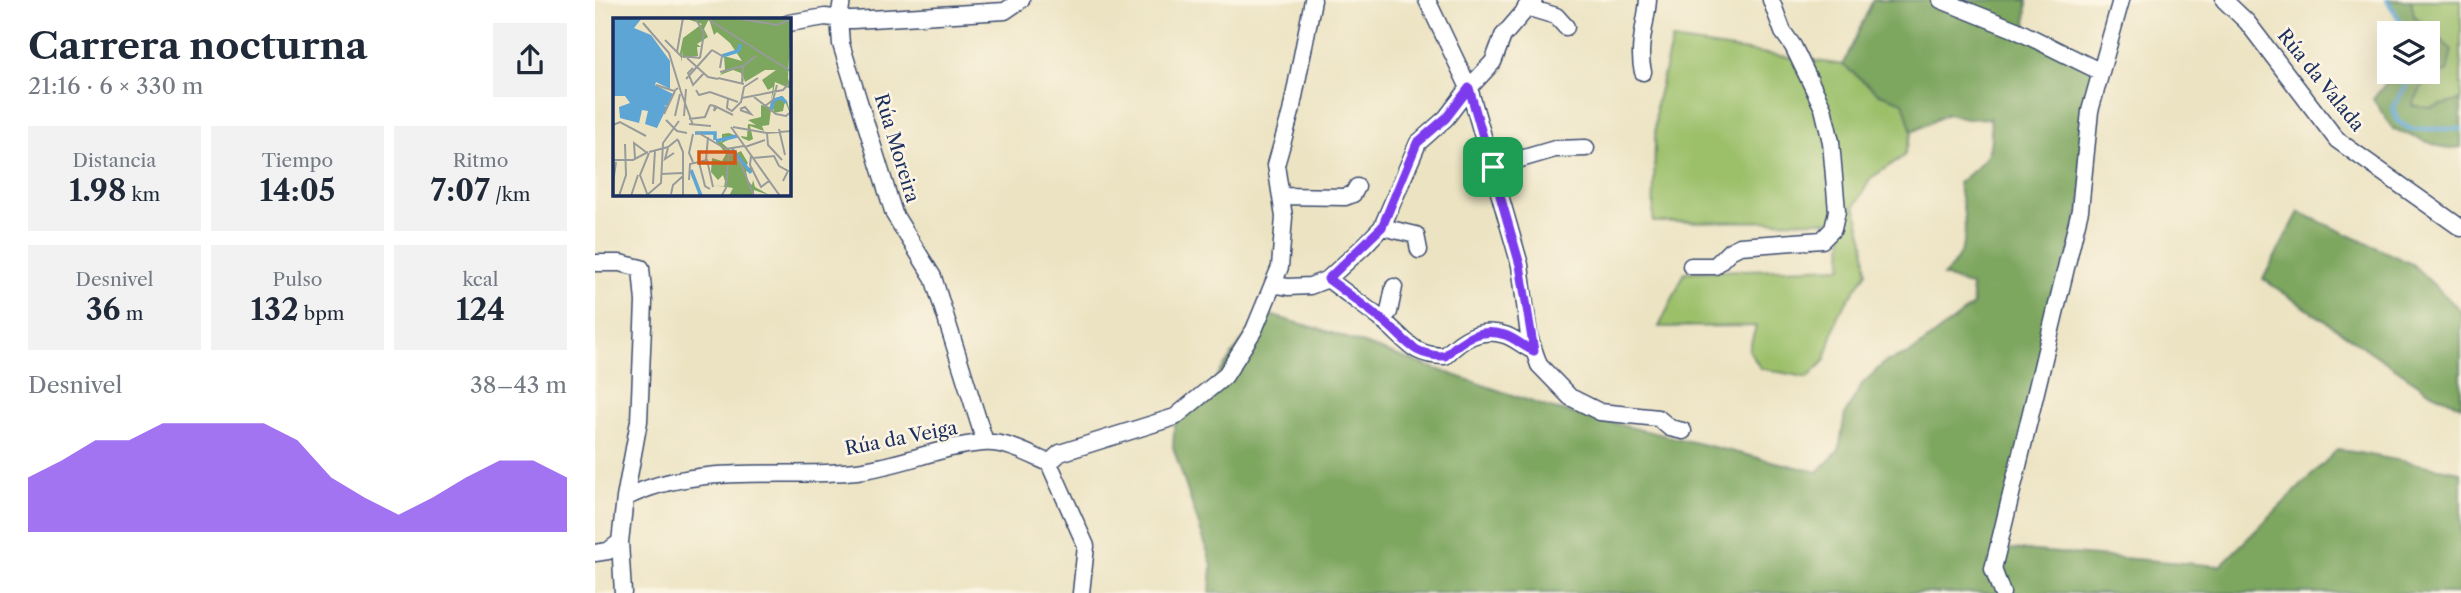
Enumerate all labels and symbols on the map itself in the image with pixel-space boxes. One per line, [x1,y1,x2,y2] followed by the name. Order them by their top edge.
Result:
[613,18,791,196] inset map
[2273,24,2369,136] street label: Rúa da Valada
[870,91,924,205] street label: Rúa Moreira
[1463,137,1523,197] pin
[843,416,959,460] street label: Rúa da Veiga

